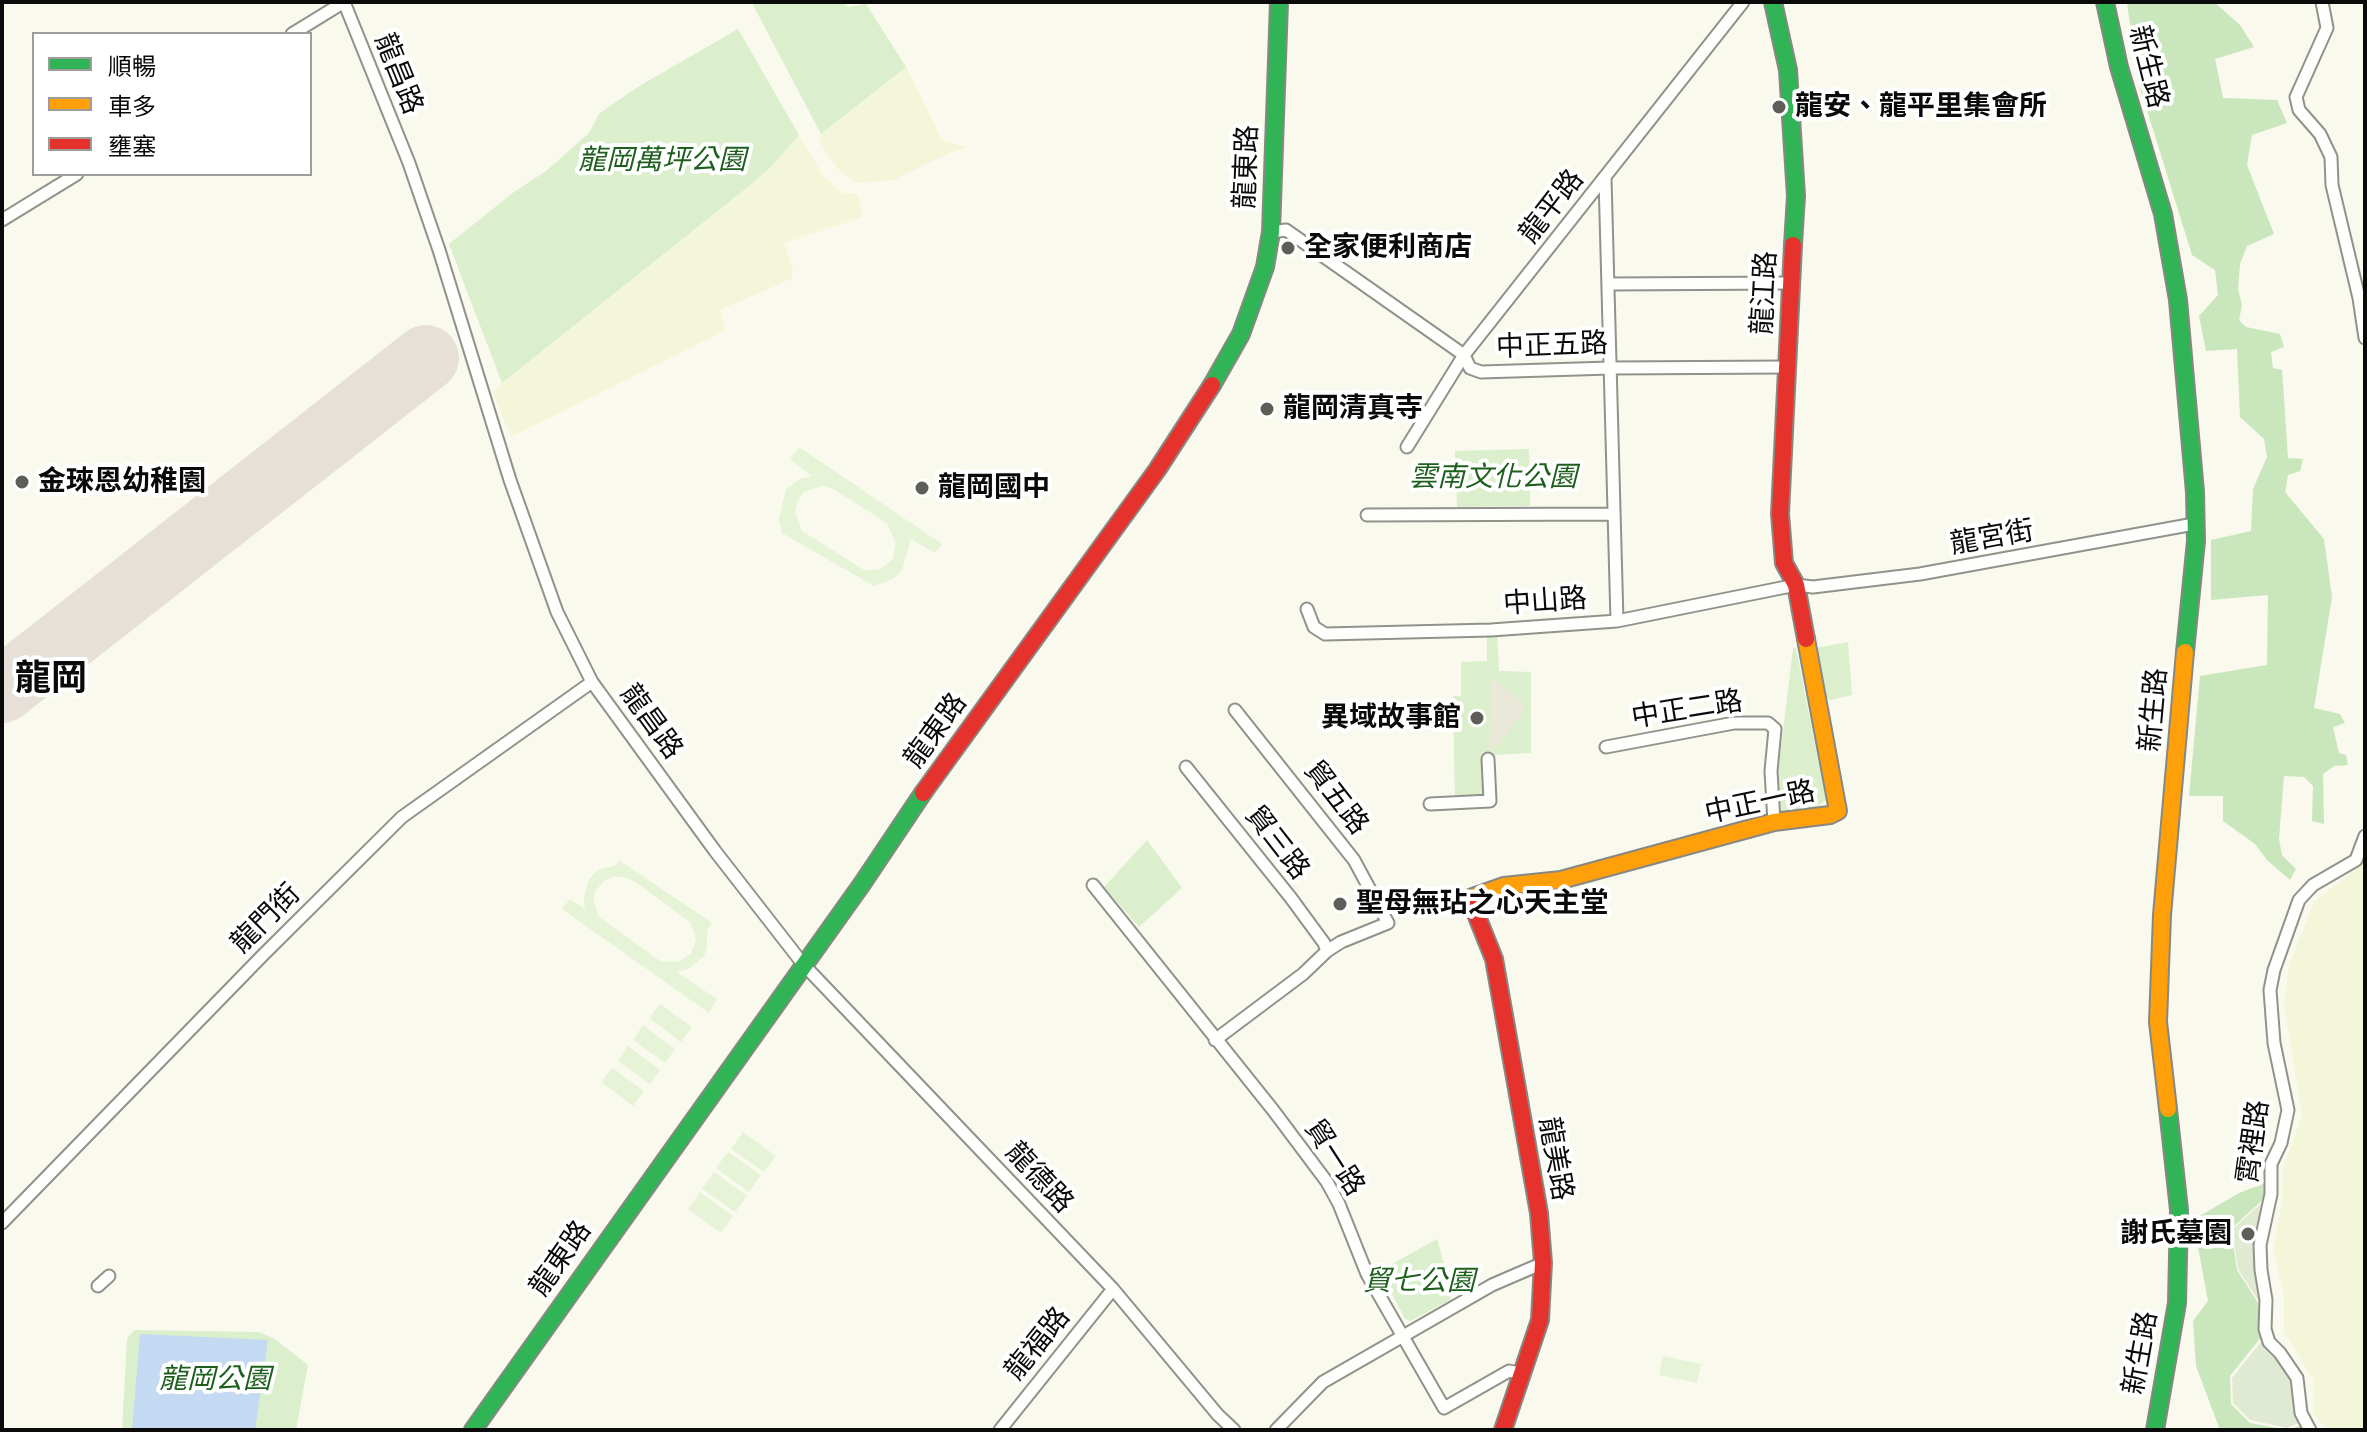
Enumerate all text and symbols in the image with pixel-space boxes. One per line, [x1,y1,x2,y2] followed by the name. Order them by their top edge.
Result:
[2122,22,2174,112] street label: 新生路
[367,29,429,119] street label: 龍昌路
[32,32,312,176] legend
[108,49,156,82] text: 順暢
[108,89,156,122] text: 車多
[1795,90,2047,124] place label: 龍安、龍平里集會所
[1770,98,1788,116] marker: 龍安、龍平里集會所
[1229,124,1265,210] street label: 龍東路
[108,129,156,162] text: 壅塞
[578,144,746,178] park label: 龍岡萬坪公園
[1513,164,1591,250] street label: 龍平路
[1304,231,1472,265] place label: 全家便利商店
[1279,239,1297,257] marker: 全家便利商店
[1746,250,1784,336] street label: 龍江路
[1495,327,1609,365] street label: 中正五路
[1283,392,1423,426] place label: 龍岡清真寺
[1258,400,1276,418] marker: 龍岡清真寺
[1409,461,1577,495] park label: 雲南文化公園
[38,465,206,499] place label: 金琜恩幼稚園
[938,471,1050,505] place label: 龍岡國中
[13,473,31,491] marker: 金琜恩幼稚園
[913,479,931,497] marker: 龍岡國中
[1948,514,2036,562] street label: 龍宮街
[1502,582,1588,622] street label: 中山路
[15,658,87,702] district label: 龍岡
[2134,667,2174,753] street label: 新生路
[613,678,689,766] street label: 龍昌路
[1629,685,1745,735] street label: 中正二路
[898,687,974,775] street label: 龍東路
[1321,701,1461,735] place label: 異域故事館
[1468,709,1486,727] marker: 異域故事館
[1297,755,1375,841] street label: 貿五路
[1702,775,1818,831] street label: 中正一路
[1238,800,1316,886] street label: 貿三路
[224,877,308,961] street label: 龍門街
[1356,887,1608,921] place label: 聖母無玷之心天主堂
[1331,895,1349,913] marker: 聖母無玷之心天主堂
[2232,1098,2276,1186] street label: 霄裡路
[1297,1114,1371,1202] street label: 貿一路
[1531,1115,1579,1203] street label: 龍美路
[998,1136,1080,1220] street label: 龍德路
[523,1215,599,1303] street label: 龍東路
[2120,1217,2232,1251] place label: 謝氏墓園
[2239,1225,2257,1243] marker: 謝氏墓園
[1363,1265,1475,1299] park label: 貿七公園
[999,1301,1077,1387] street label: 龍福路
[2117,1309,2165,1397] street label: 新生路
[159,1363,271,1397] park label: 龍岡公園

